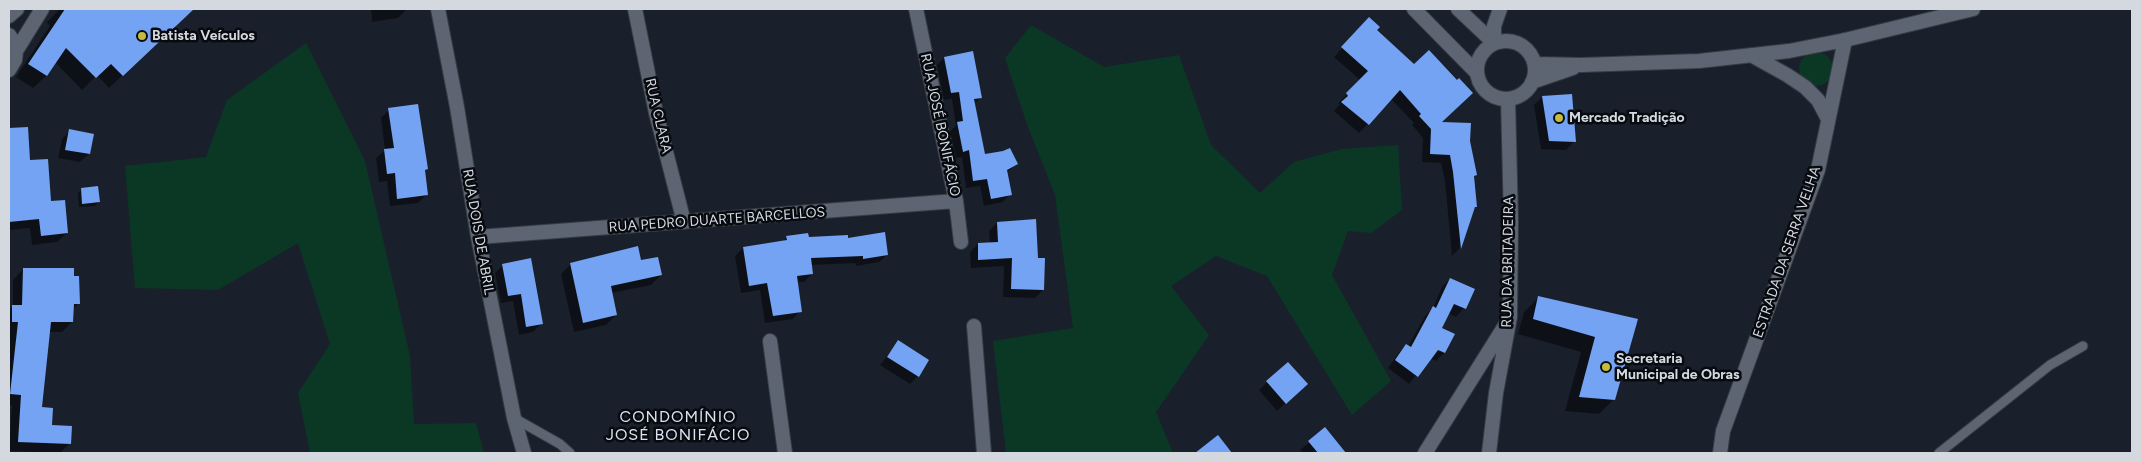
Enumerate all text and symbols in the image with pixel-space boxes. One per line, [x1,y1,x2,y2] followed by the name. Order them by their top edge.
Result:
[152,28,255,44] place label: Batista Veículos
[136,30,148,42] marker: Batista Veículos
[917,52,963,198] street label: RUA JOSÉ BONIFÁCIO
[641,77,675,155] street label: RUA CLARA
[1569,110,1685,126] place label: Mercado Tradição
[1553,112,1565,124] marker: Mercado Tradição
[1750,164,1824,340] street label: ESTRADA DA SERRA VELHA
[459,168,497,296] street label: RUA DOIS DE ABRIL
[1498,196,1518,328] street label: RUA DA BRITADEIRA
[608,204,826,236] street label: RUA PEDRO DUARTE BARCELLOS
[1616,351,1740,384] place label: Secretaria Municipal de Obras
[1600,361,1612,373] marker: Secretaria Municipal de Obras
[604,407,752,445] district label: CONDOMÍNIO JOSÉ BONIFÁCIO

